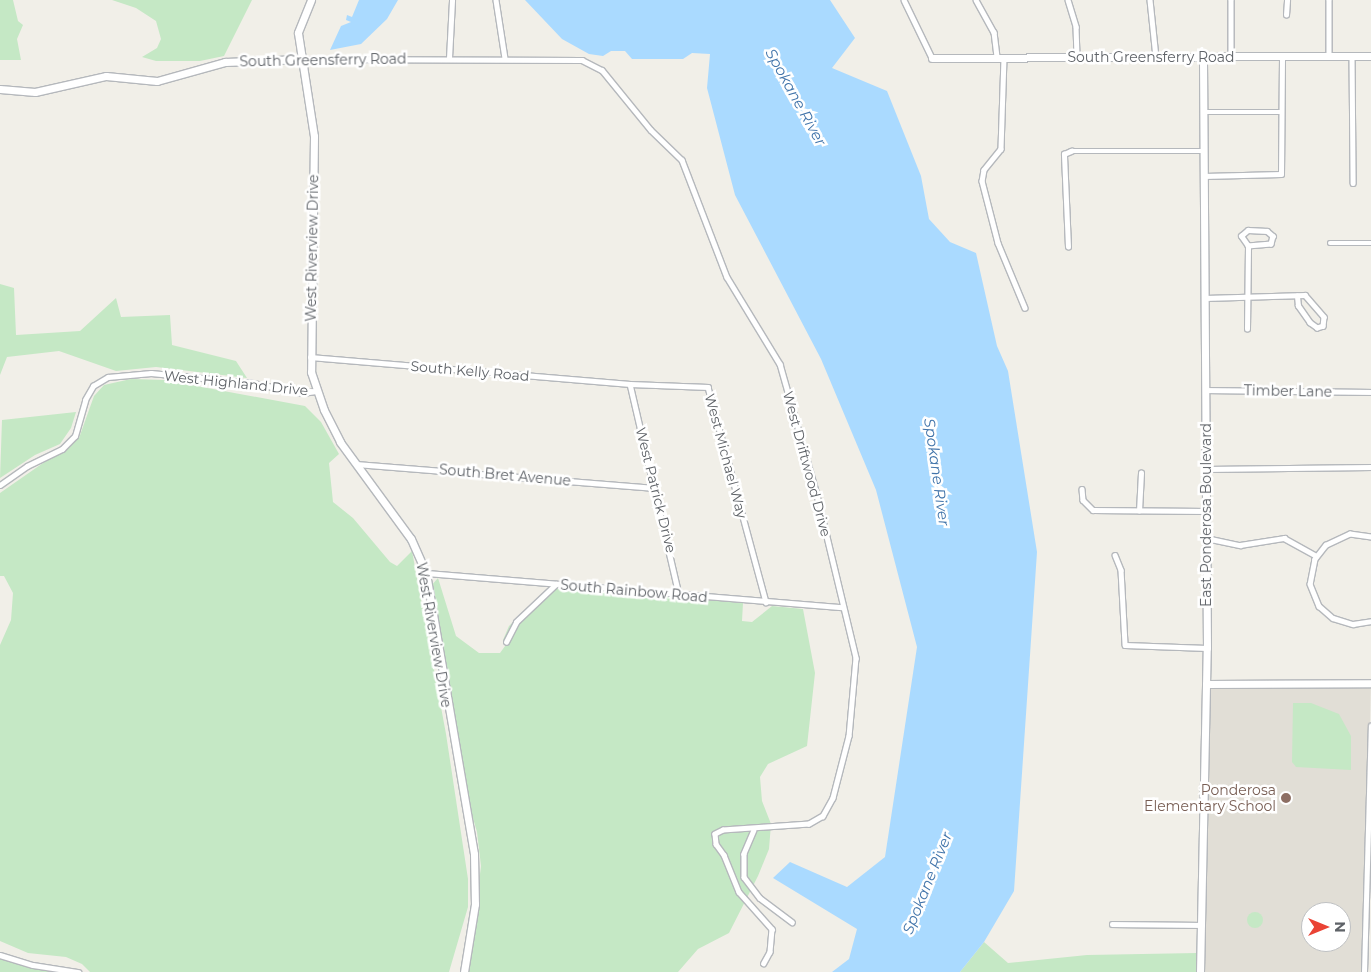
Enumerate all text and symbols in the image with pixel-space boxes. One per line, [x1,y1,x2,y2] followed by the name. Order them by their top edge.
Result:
[762,45,830,149] water label: Spokane River
[1067,49,1235,65] street label: South Greensferry Road
[239,50,407,70] street label: South Greensferry Road
[302,174,322,322] street label: West Riverview Drive
[410,357,530,385] street label: South Kelly Road
[163,367,309,399] street label: West Highland Drive
[1244,382,1332,400] street label: Timber Lane
[779,389,835,539] street label: West Driftwood Drive
[701,392,751,520] street label: West Michael Way
[921,417,953,527] water label: Spokane River
[1198,423,1214,607] street label: East Ponderosa Boulevard
[632,425,680,555] street label: West Patrick Drive
[438,461,572,489] street label: South Bret Avenue
[413,561,455,709] street label: West Riverview Drive
[560,576,708,606] street label: South Rainbow Road
[1144,782,1276,814] place label: Ponderosa Elementary School
[1280,792,1292,804] marker: Ponderosa Elementary School
[898,829,956,937] water label: Spokane River
[1301,902,1351,952] north arrow
[1331,921,1349,933] text: N

